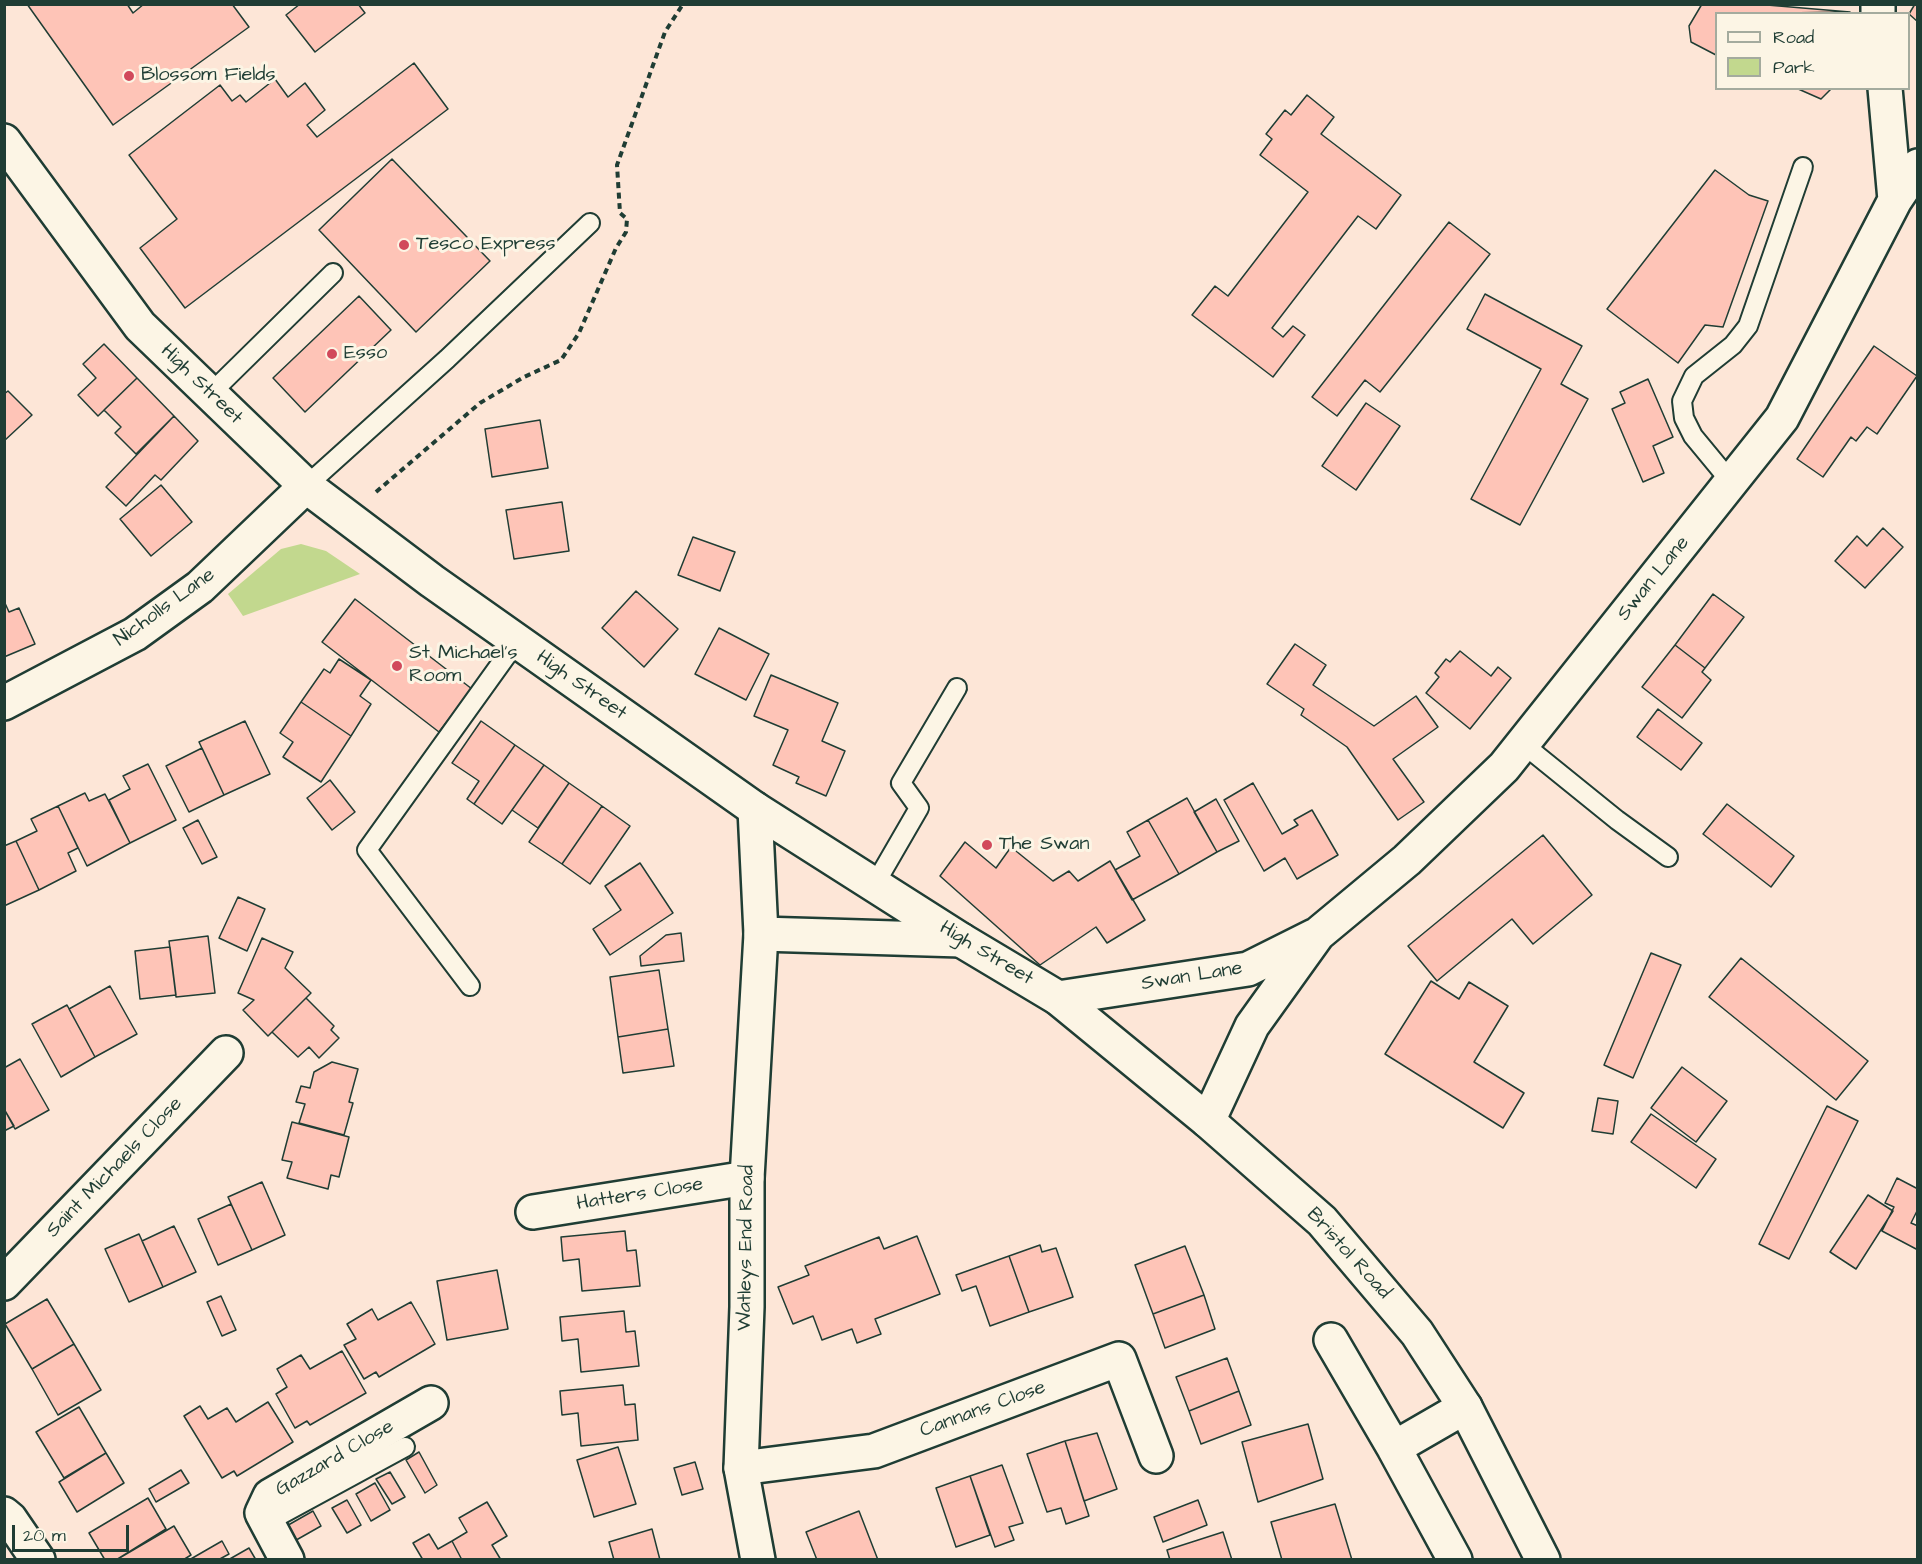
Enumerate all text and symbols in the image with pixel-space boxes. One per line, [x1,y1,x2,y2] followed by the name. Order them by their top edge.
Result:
[1715,12,1910,90] legend
[1773,25,1814,50] text: Road
[1773,55,1815,80] text: Park
[141,64,276,88] place label: Blossom Fields
[122,69,136,83] marker: Blossom Fields
[416,233,556,257] place label: Tesco Express
[397,238,411,252] marker: Tesco Express
[155,340,247,430] street label: High Street
[344,342,387,366] place label: Esso
[325,347,339,361] marker: Esso
[1613,532,1695,626] street label: Swan Lane
[110,563,220,653] street label: Nicholls Lane
[409,642,517,689] place label: St Michael's Room
[531,646,631,726] street label: High Street
[390,659,404,673] marker: St Michael's Room
[999,833,1089,857] place label: The Swan
[980,838,994,852] marker: The Swan
[935,917,1037,991] street label: High Street
[1140,957,1244,997] street label: Swan Lane
[42,1093,188,1243] street label: Saint Michaels Close
[734,1165,760,1331] street label: Watleys End Road
[575,1173,705,1217] street label: Hatters Close
[1301,1203,1395,1305] street label: Bristol Road
[917,1376,1049,1444] street label: Cannans Close
[272,1415,398,1503] street label: Gazzard Close
[15,1513,132,1551] scale bar
[23,1523,66,1548] text: 20 m

